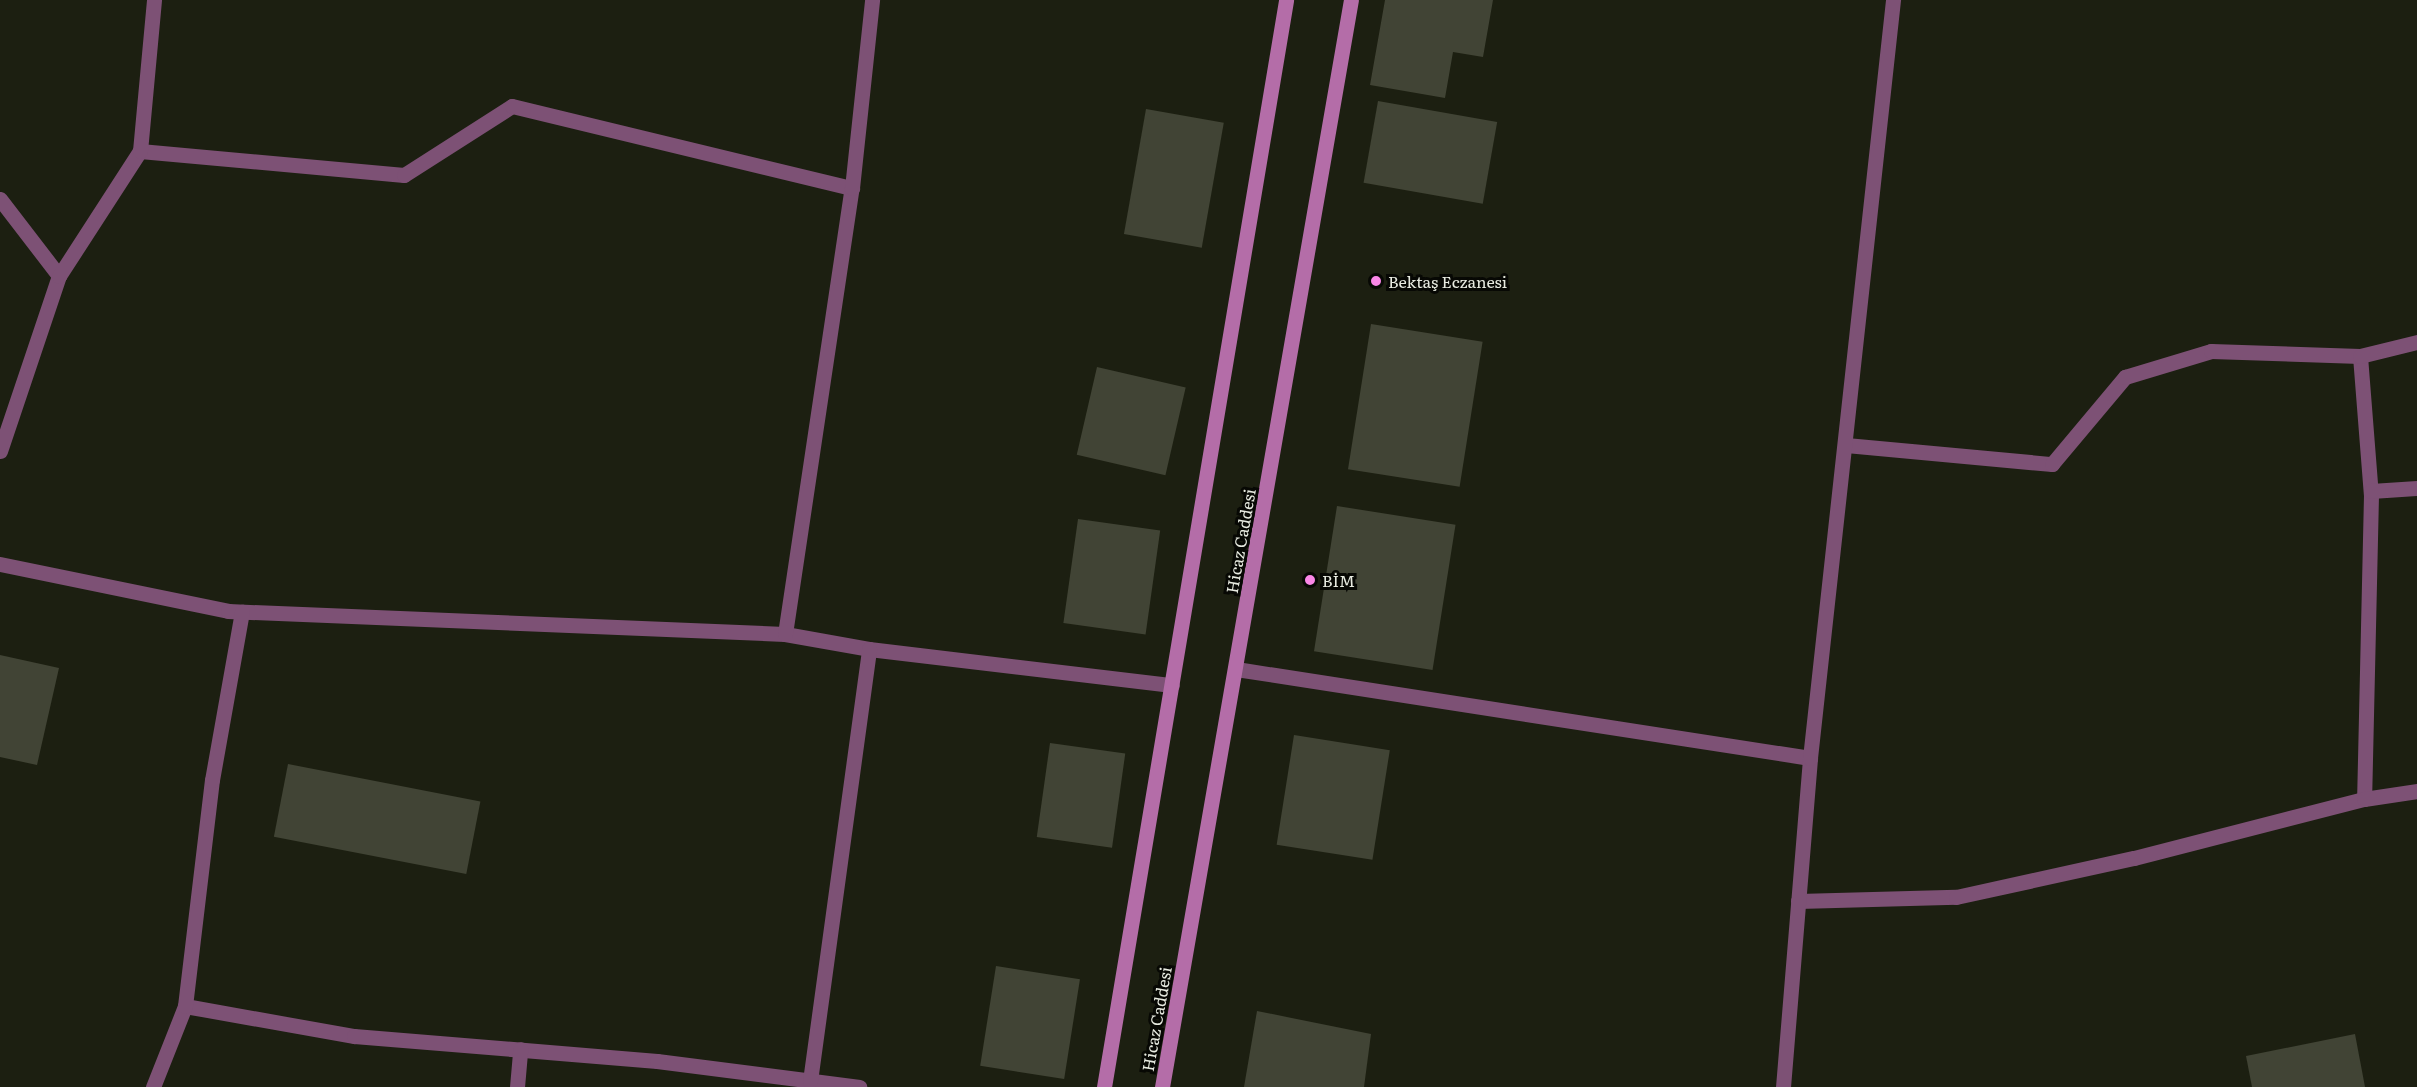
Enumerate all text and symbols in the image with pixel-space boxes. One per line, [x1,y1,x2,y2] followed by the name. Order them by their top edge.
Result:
[1388,271,1507,291] place label: Bektaş Eczanesi
[1369,274,1383,288] marker: Bektaş Eczanesi
[1221,487,1259,595] street label: Hicaz Caddesi
[1322,570,1355,590] place label: BİM
[1303,573,1317,587] marker: BİM
[1137,965,1175,1073] street label: Hicaz Caddesi

